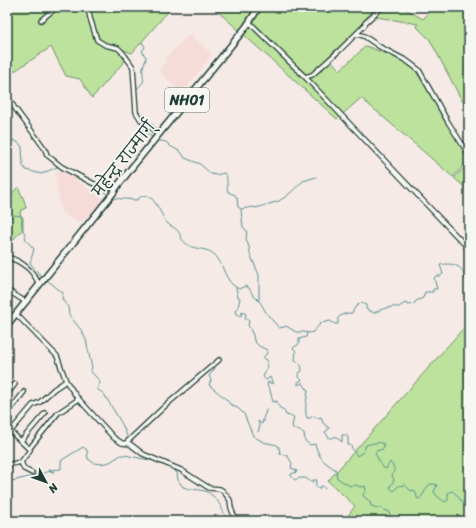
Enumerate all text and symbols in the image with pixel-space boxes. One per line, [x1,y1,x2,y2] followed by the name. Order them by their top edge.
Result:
[165,88,209,112] road number: NH01
[84,114,163,203] street label: महेन्द्र राज्मार्ग्
[26,462,66,502] north arrow
[43,478,63,498] text: N

